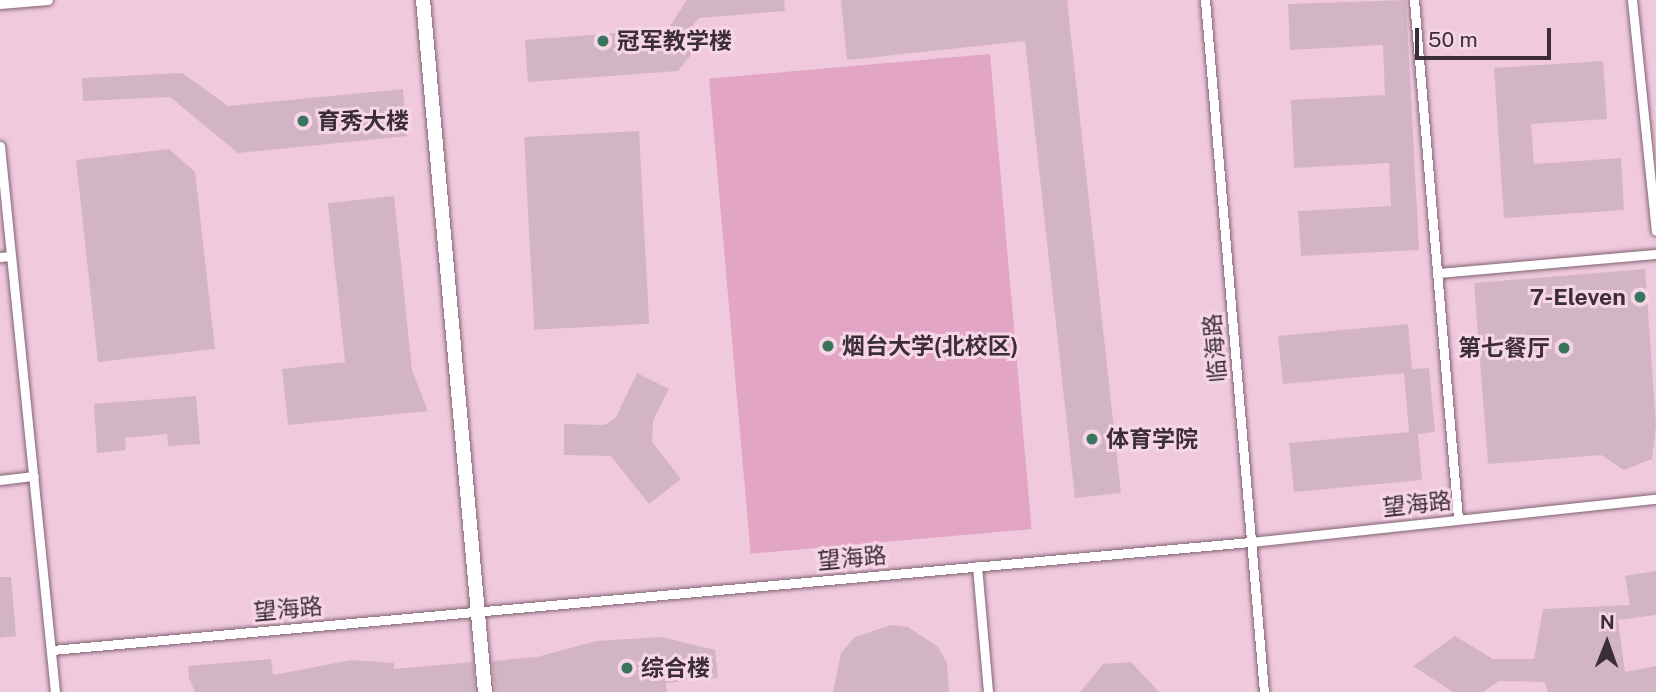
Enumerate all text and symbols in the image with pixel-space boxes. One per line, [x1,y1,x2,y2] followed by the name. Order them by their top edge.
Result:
[1418,14,1554,58] scale bar
[617,27,732,55] place label: 冠军教学楼
[1428,27,1478,52] text: 50 m
[595,33,611,49] marker: 冠军教学楼
[317,107,409,135] place label: 育秀大楼
[295,113,311,129] marker: 育秀大楼
[1530,283,1626,311] place label: 7-Eleven
[1632,289,1648,305] marker: 7-Eleven
[1198,312,1232,384] street label: 临海路
[842,332,1018,360] place label: 烟台大学(北校区)
[1458,334,1550,362] place label: 第七餐厅
[820,338,836,354] marker: 烟台大学(北校区)
[1556,340,1572,356] marker: 第七餐厅
[1106,425,1198,453] place label: 体育学院
[1084,431,1100,447] marker: 体育学院
[1381,487,1453,521] street label: 望海路
[816,541,888,575] street label: 望海路
[252,592,324,626] street label: 望海路
[1572,608,1642,678] north arrow
[1600,611,1615,633] text: N
[641,654,710,682] place label: 综合楼
[619,660,635,676] marker: 综合楼

